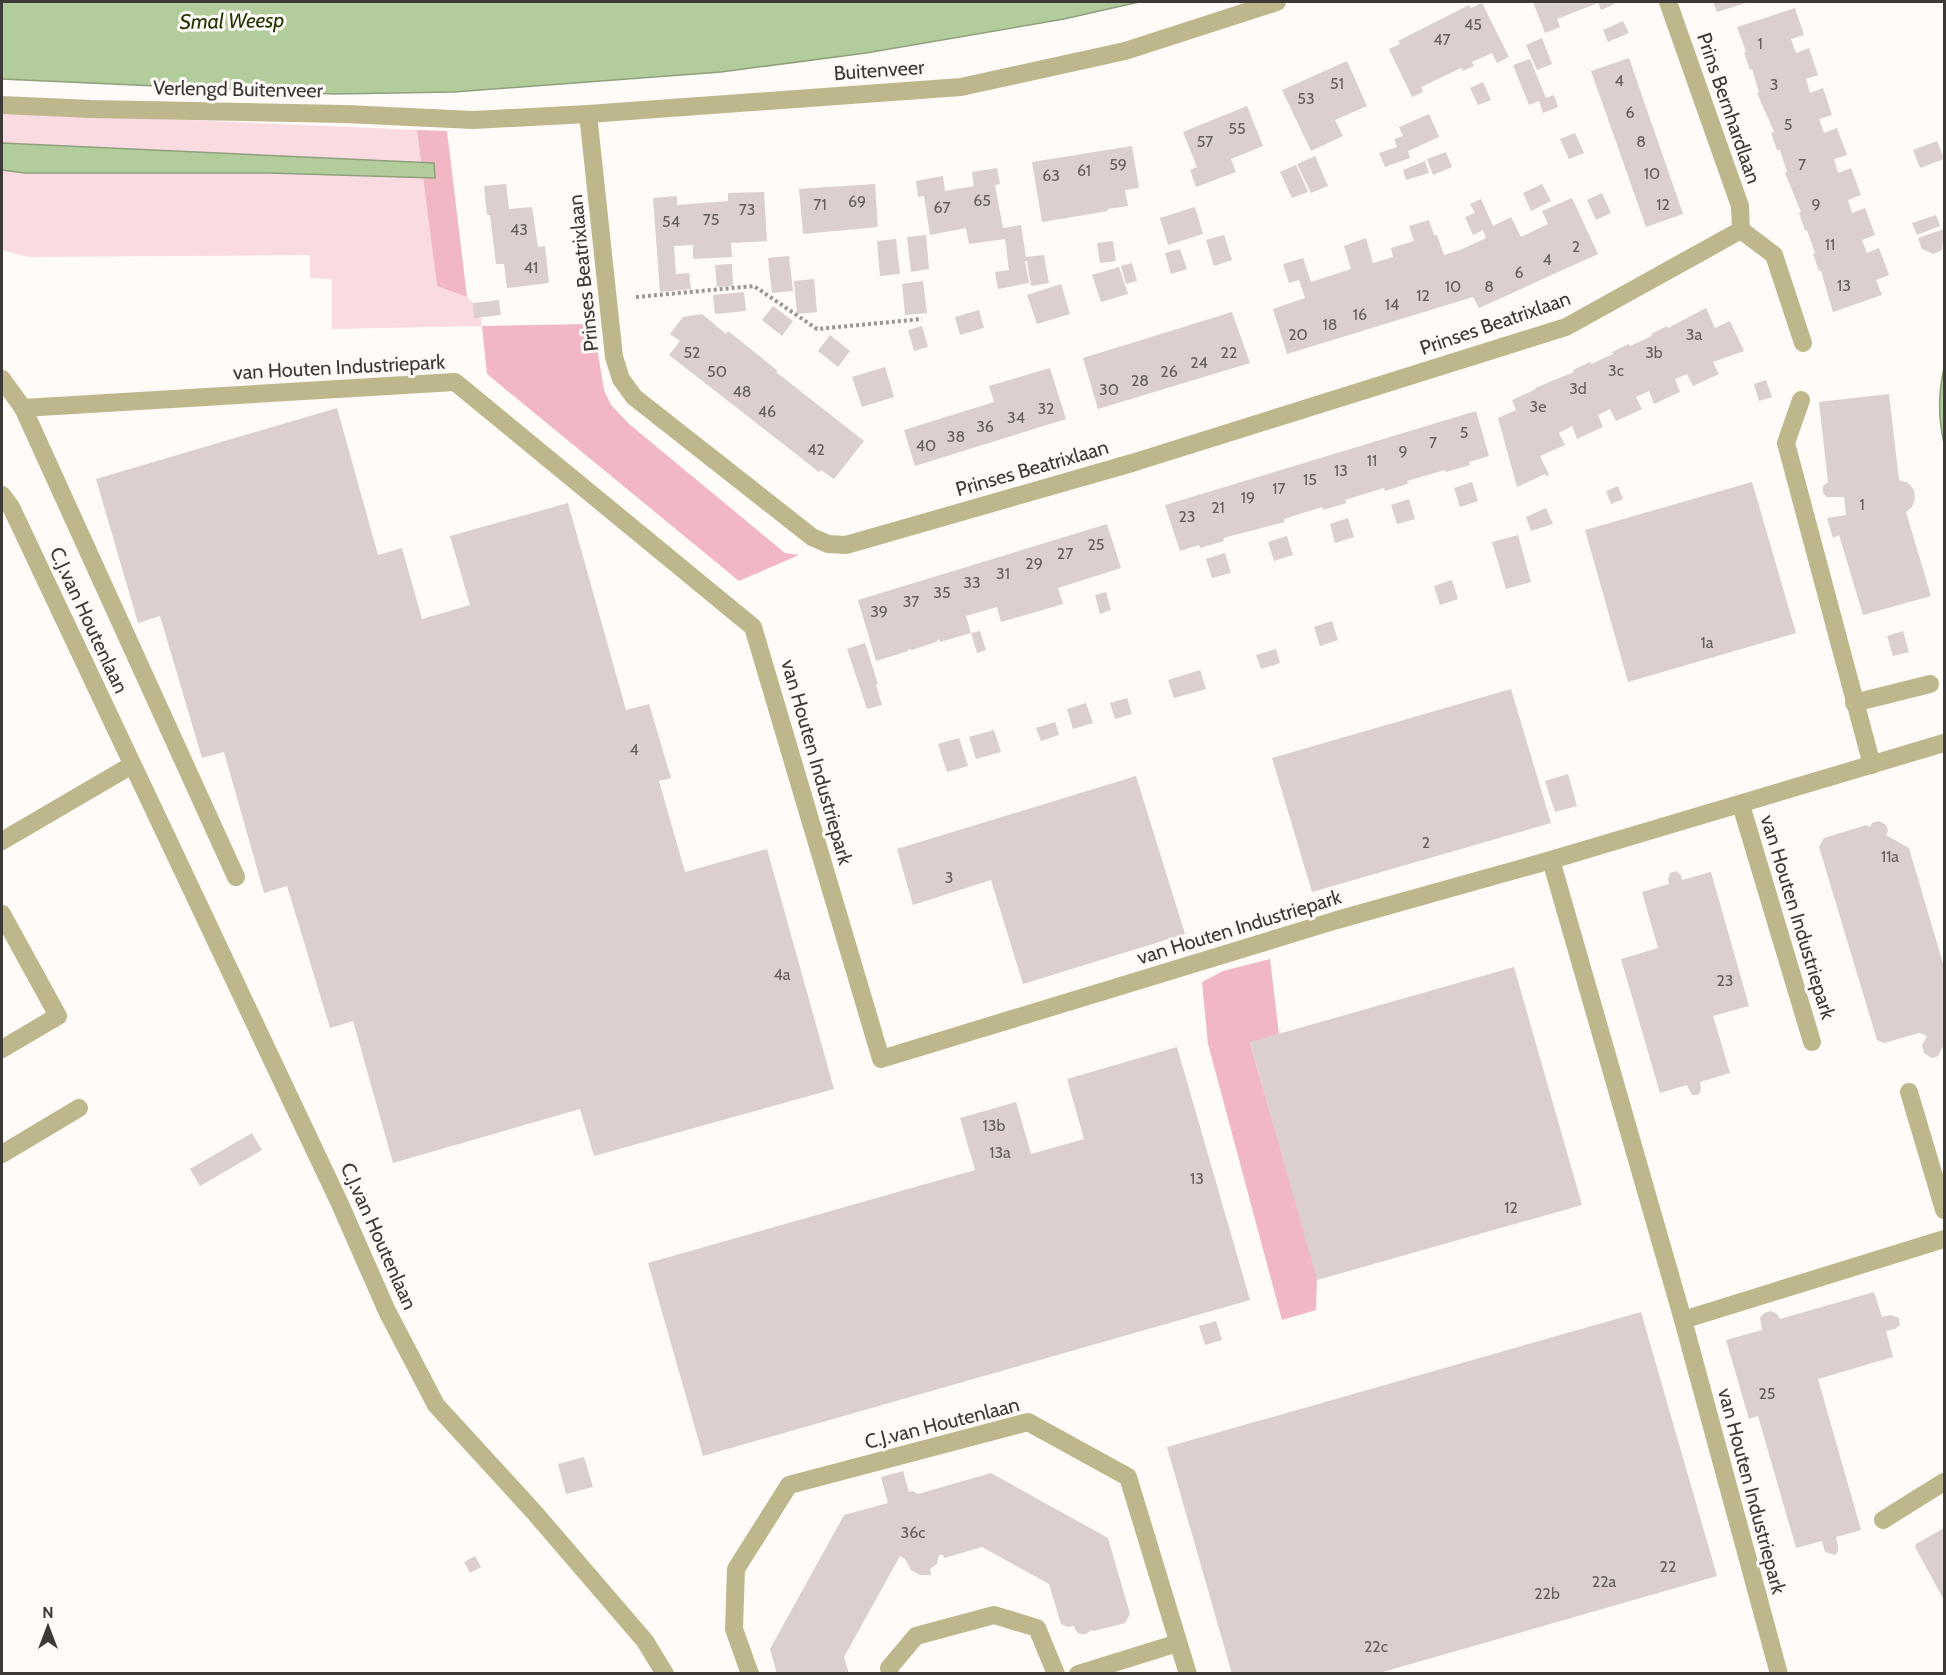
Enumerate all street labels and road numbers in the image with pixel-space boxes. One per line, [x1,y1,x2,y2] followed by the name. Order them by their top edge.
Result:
[1692,29,1766,187] street label: Prins Bernhardlaan
[833,55,926,85] street label: Buitenveer
[153,76,324,102] street label: Verlengd Buitenveer
[563,193,603,353] street label: Prinses Beatrixlaan
[1417,286,1573,360] street label: Prinses Beatrixlaan
[232,349,446,385] street label: van Houten Industriepark
[953,435,1111,501] street label: Prinses Beatrixlaan
[45,543,133,697] street label: C.J.van Houtenlaan
[776,657,858,867] street label: van Houten Industriepark
[1755,812,1841,1022] street label: van Houten Industriepark
[1134,884,1344,970] street label: van Houten Industriepark
[336,1159,422,1313] street label: C.J.van Houtenlaan
[1713,1385,1791,1597] street label: van Houten Industriepark
[862,1392,1022,1454] street label: C.J.van Houtenlaan

